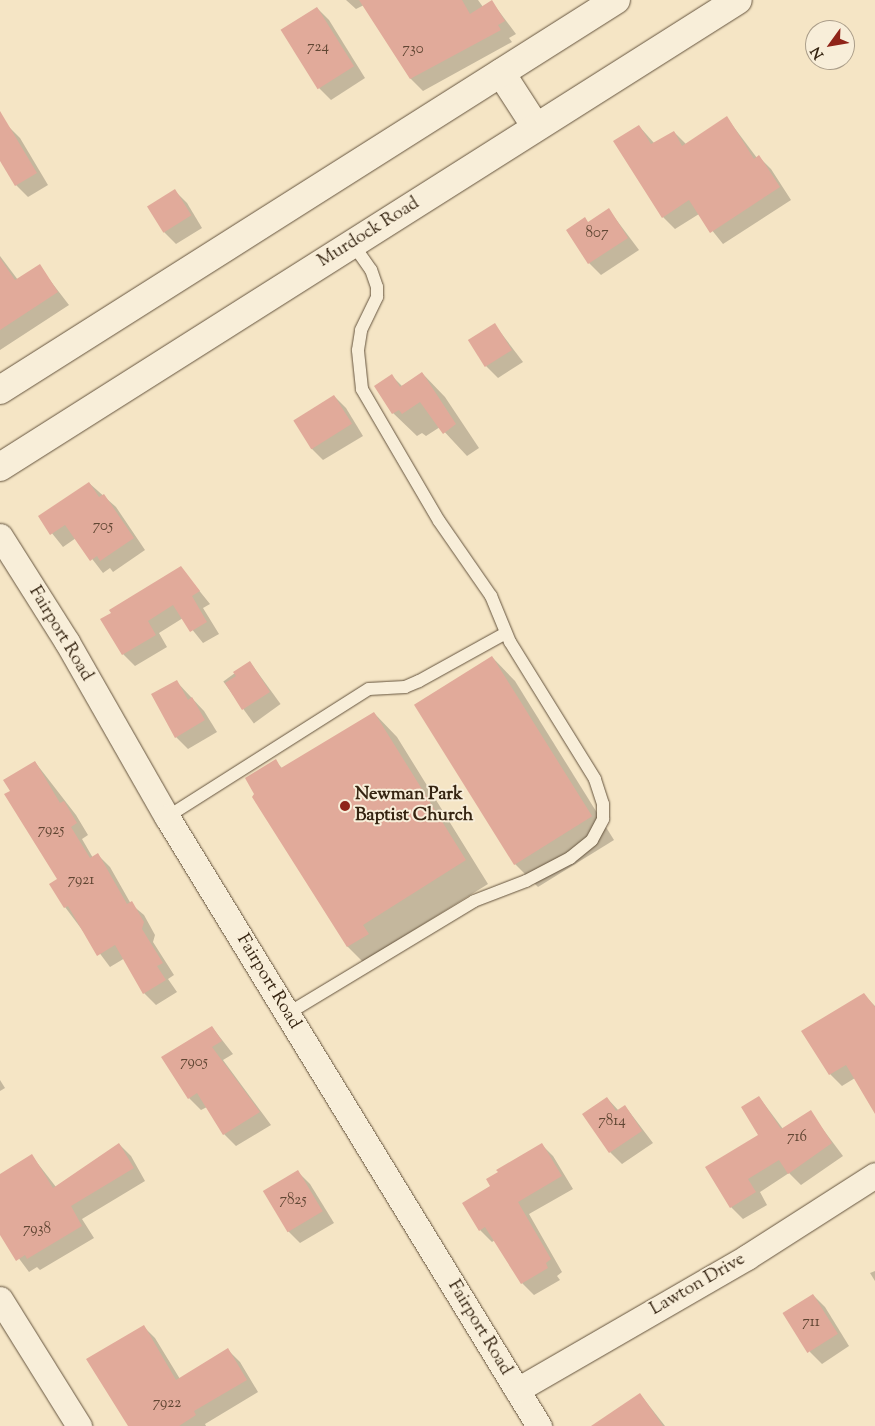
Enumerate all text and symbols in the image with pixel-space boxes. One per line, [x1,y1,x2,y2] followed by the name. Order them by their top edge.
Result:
[805,20,855,70] north arrow
[307,39,329,57] house number: 724
[402,41,424,59] house number: 730
[807,42,830,62] text: N
[314,193,424,273] street label: Murdock Road
[586,225,608,243] house number: 807
[93,518,113,536] house number: 705
[23,583,97,685] street label: Fairport Road
[355,785,473,828] place label: Newman Park Baptist Church
[339,800,351,812] marker: Newman Park Baptist Church
[38,822,64,840] house number: 7925
[68,872,94,890] house number: 7921
[231,931,305,1033] street label: Fairport Road
[180,1054,208,1072] house number: 7905
[598,1113,626,1131] house number: 7814
[787,1129,807,1147] house number: 716
[279,1192,307,1210] house number: 7825
[23,1221,51,1239] house number: 7938
[647,1249,749,1321] street label: Lawton Drive
[442,1277,516,1379] street label: Fairport Road
[802,1314,820,1332] house number: 711
[153,1395,181,1413] house number: 7922

